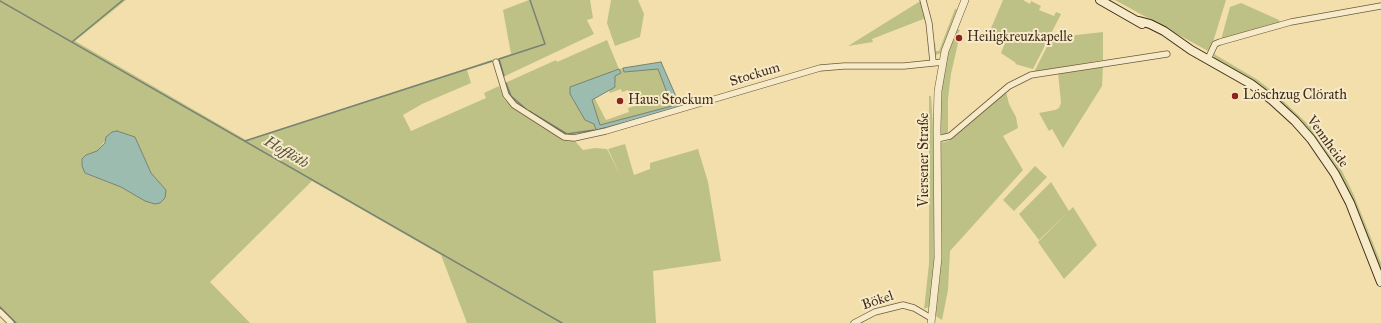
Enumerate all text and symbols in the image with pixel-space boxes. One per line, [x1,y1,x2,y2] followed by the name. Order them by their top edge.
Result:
[967,30,1073,46] place label: Heiligkreuzkapelle
[954,33,964,43] marker: Heiligkreuzkapelle
[728,59,782,91] street label: Stockum
[1243,88,1347,104] place label: Löschzug Clörath
[1230,91,1240,101] marker: Löschzug Clörath
[628,93,713,109] place label: Haus Stockum
[615,96,625,106] marker: Haus Stockum
[917,113,933,207] street label: Viersener Straße
[1303,113,1351,171] street label: Vennheide
[261,133,311,173] water label: Hofflöth
[860,288,896,314] street label: Bökel

